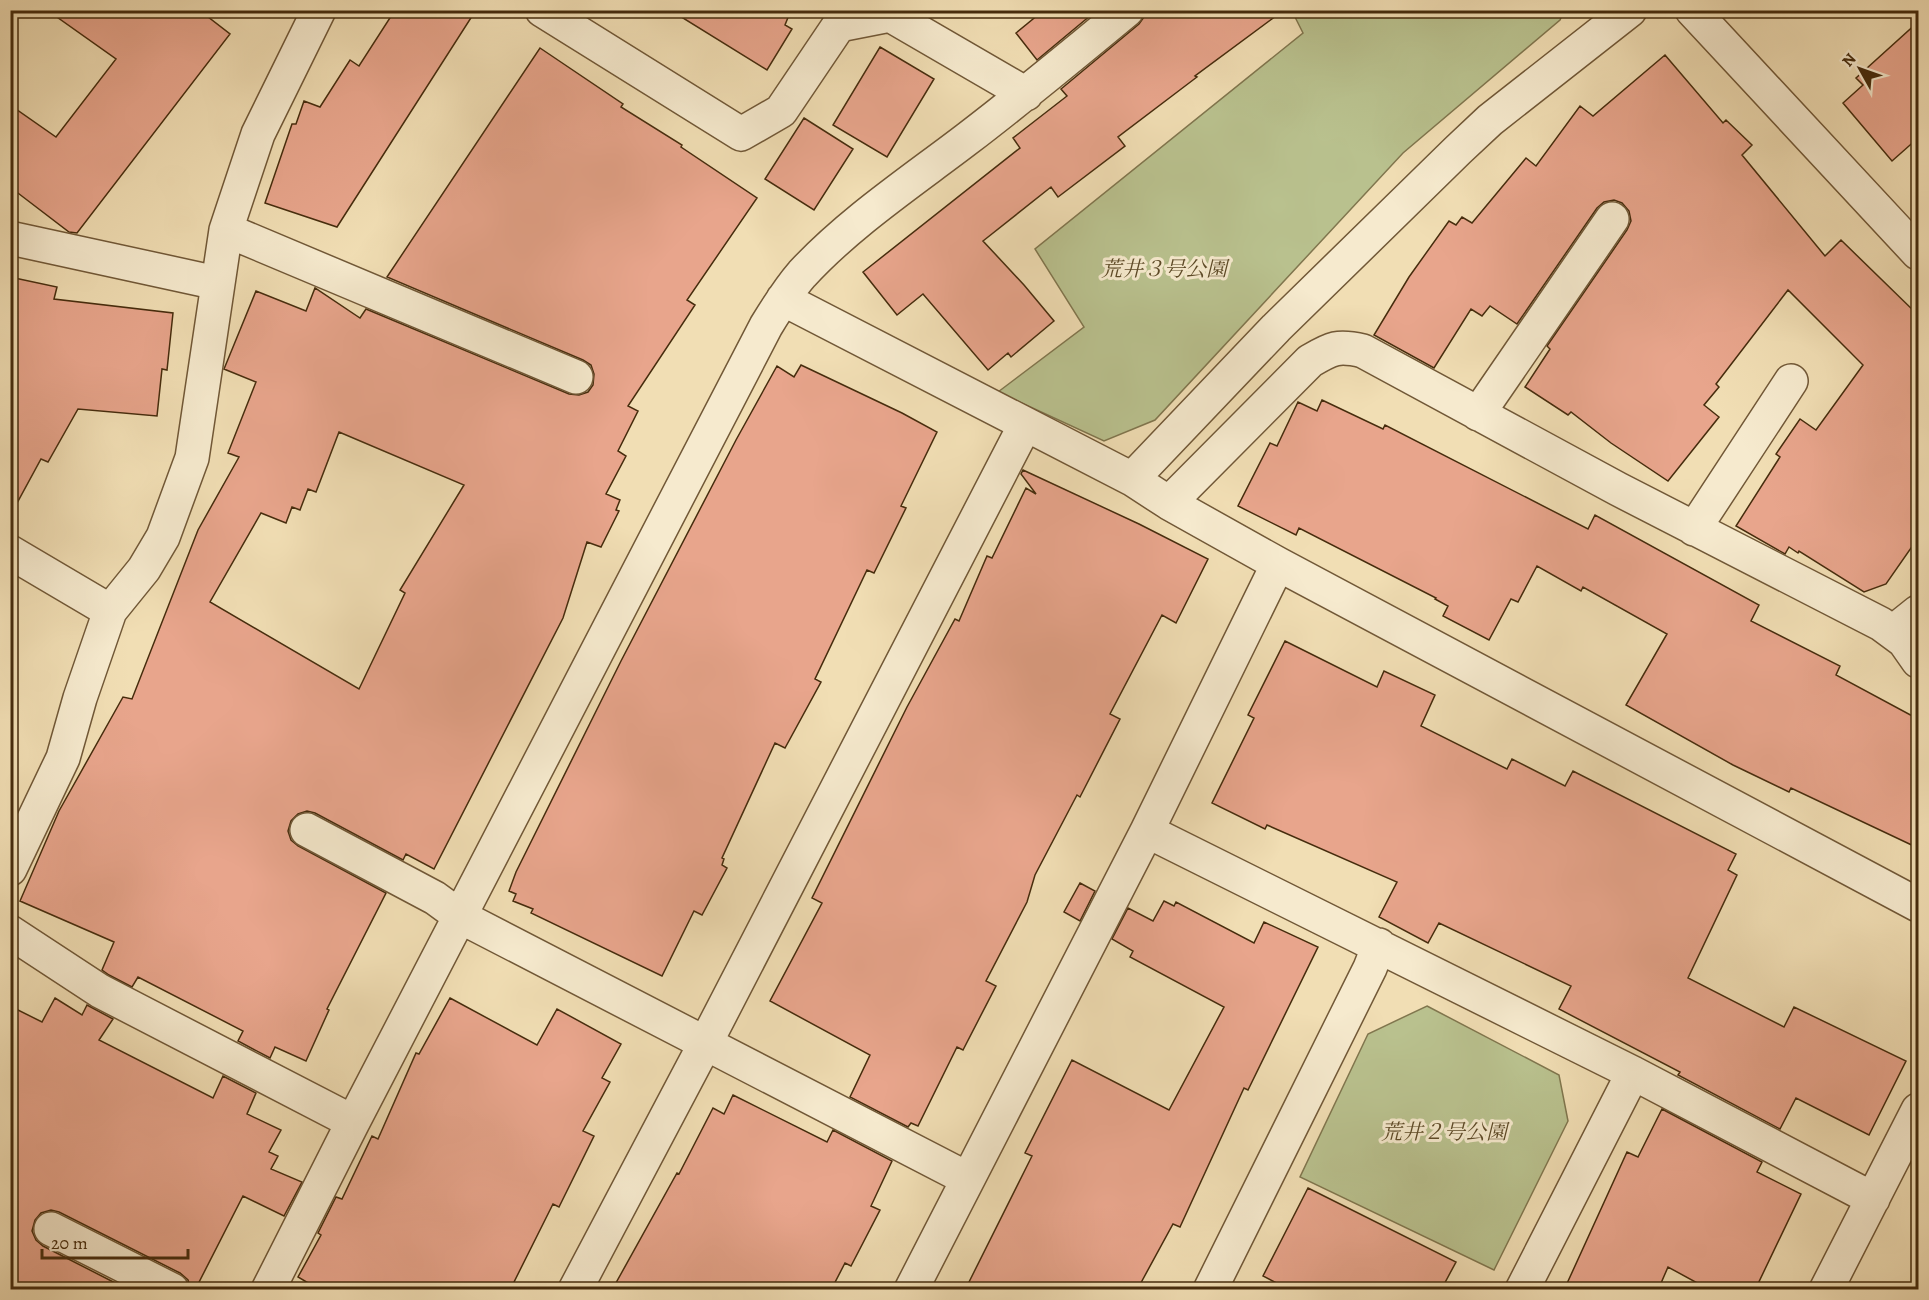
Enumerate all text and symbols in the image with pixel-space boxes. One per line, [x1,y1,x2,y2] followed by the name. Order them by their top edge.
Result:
[1830,39,1890,99] north arrow
[1837,48,1862,72] text: N
[1101,255,1230,283] park label: 荒井３号公園
[1381,1118,1510,1146] park label: 荒井２号公園
[42,1222,188,1260] scale bar
[51,1231,88,1255] text: 20 m

